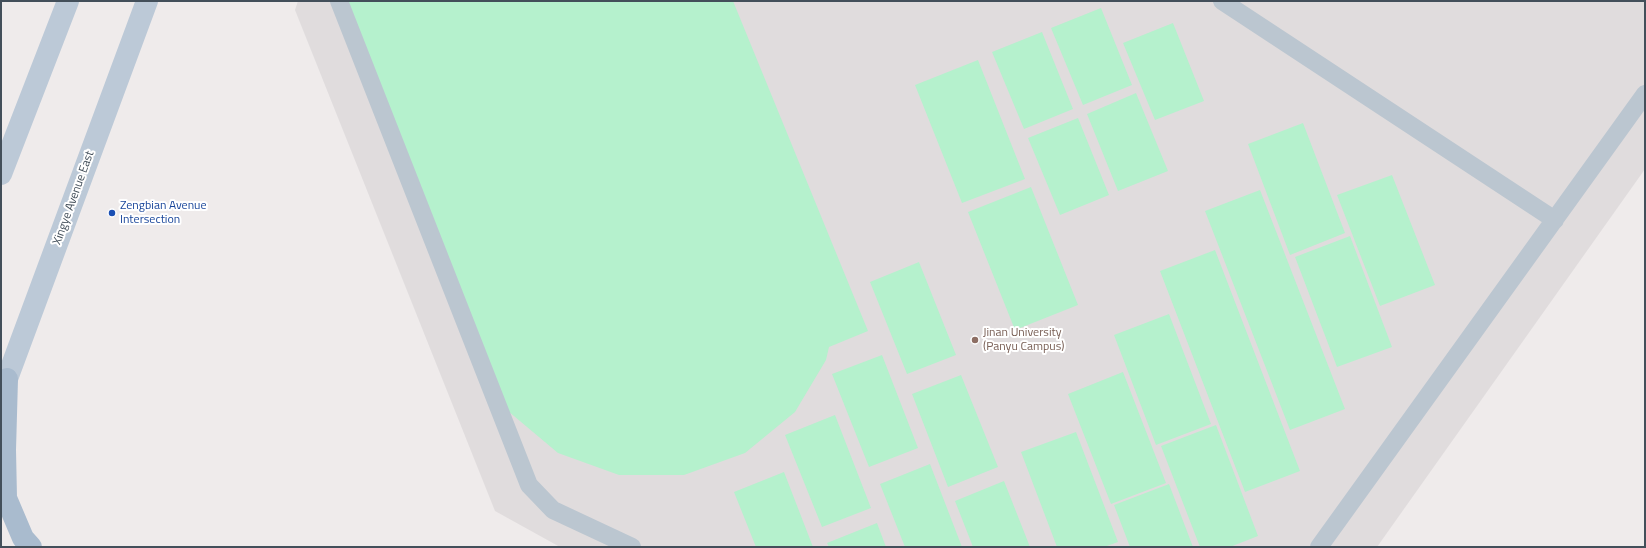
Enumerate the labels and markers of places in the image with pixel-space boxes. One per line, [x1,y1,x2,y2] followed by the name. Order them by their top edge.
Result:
[120,199,207,227] place label: Zengbian Avenue Intersection
[107,208,117,218] marker: Zengbian Avenue Intersection
[983,326,1064,354] place label: Jinan University (Panyu Campus)
[970,335,980,345] marker: Jinan University (Panyu Campus)

